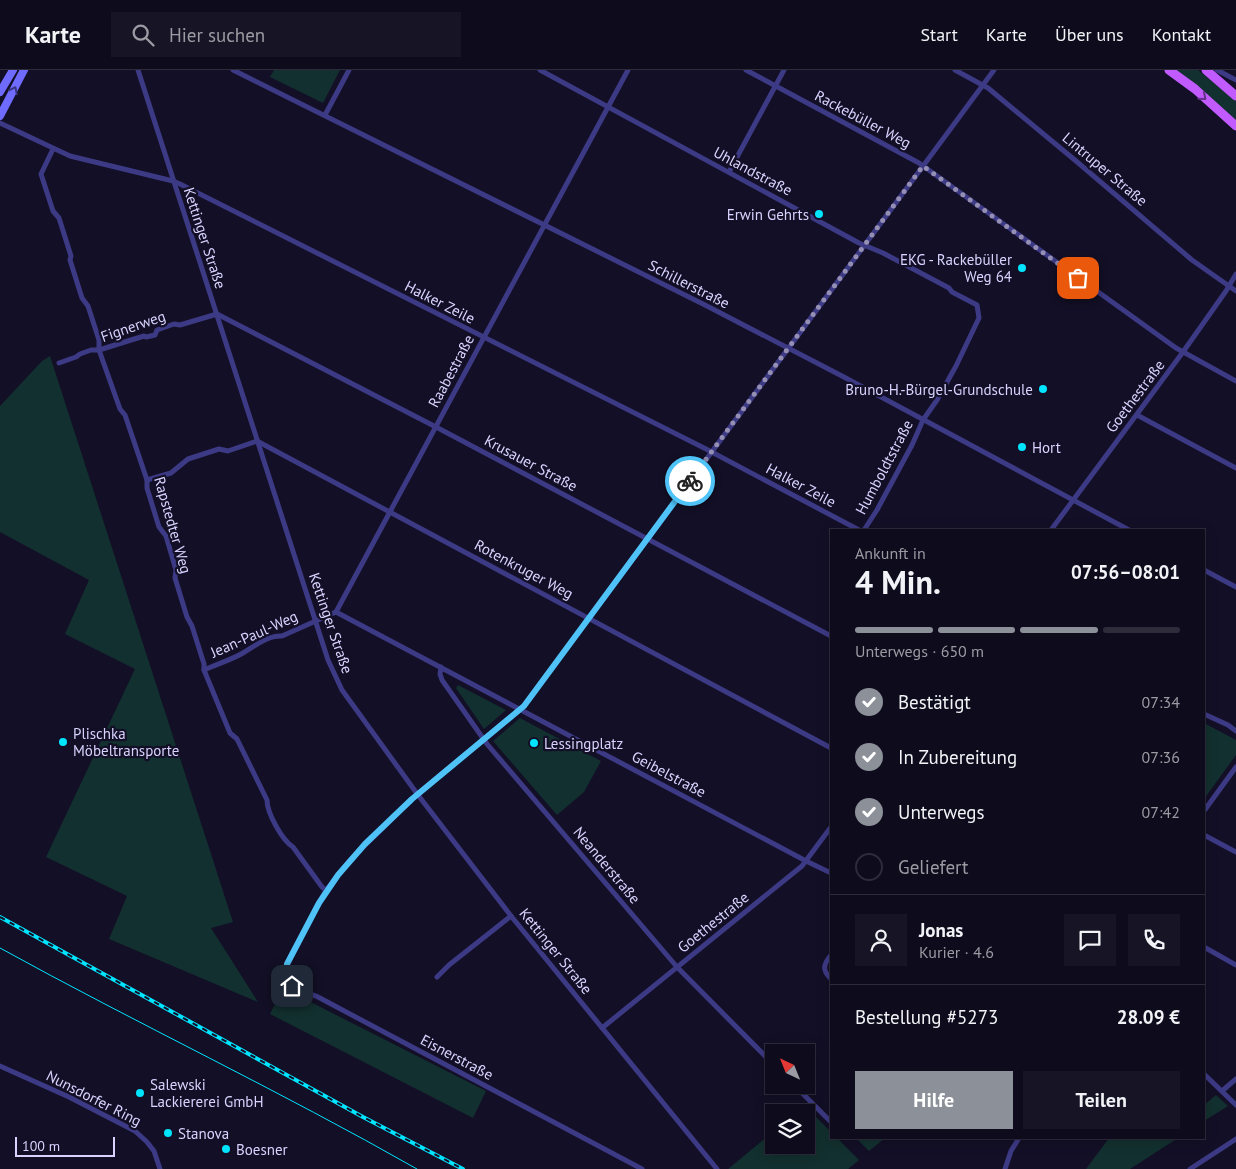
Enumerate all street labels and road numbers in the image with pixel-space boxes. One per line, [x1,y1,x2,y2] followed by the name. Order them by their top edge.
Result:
[812,86,914,152] street label: Rackebüller Weg
[1059,128,1151,210] street label: Lintruper Straße
[710,142,796,200] street label: Uhlandstraße
[180,185,230,291] street label: Kettinger Straße
[645,255,733,313] street label: Schillerstraße
[402,276,478,328] street label: Halker Zeile
[98,306,168,346] street label: Fignerweg
[424,331,478,411] street label: Raabestraße
[1101,356,1169,436] street label: Goethestraße
[851,416,917,518] street label: Humboldtstraße
[481,431,581,495] street label: Krusauer Straße
[763,459,839,511] street label: Halker Zeile
[150,474,196,576] street label: Rapstedter Weg
[471,535,577,603] street label: Rotenkruger Weg
[305,570,357,676] street label: Kettinger Straße
[207,606,301,662] street label: Jean-Paul-Weg
[629,747,709,801] street label: Geibelstraße
[569,823,645,907] street label: Neanderstraße
[674,887,752,957] street label: Goethestraße
[515,904,597,998] street label: Kettinger Straße
[417,1030,497,1084] street label: Eisnerstraße
[43,1066,145,1130] street label: Nunsdorfer Ring

